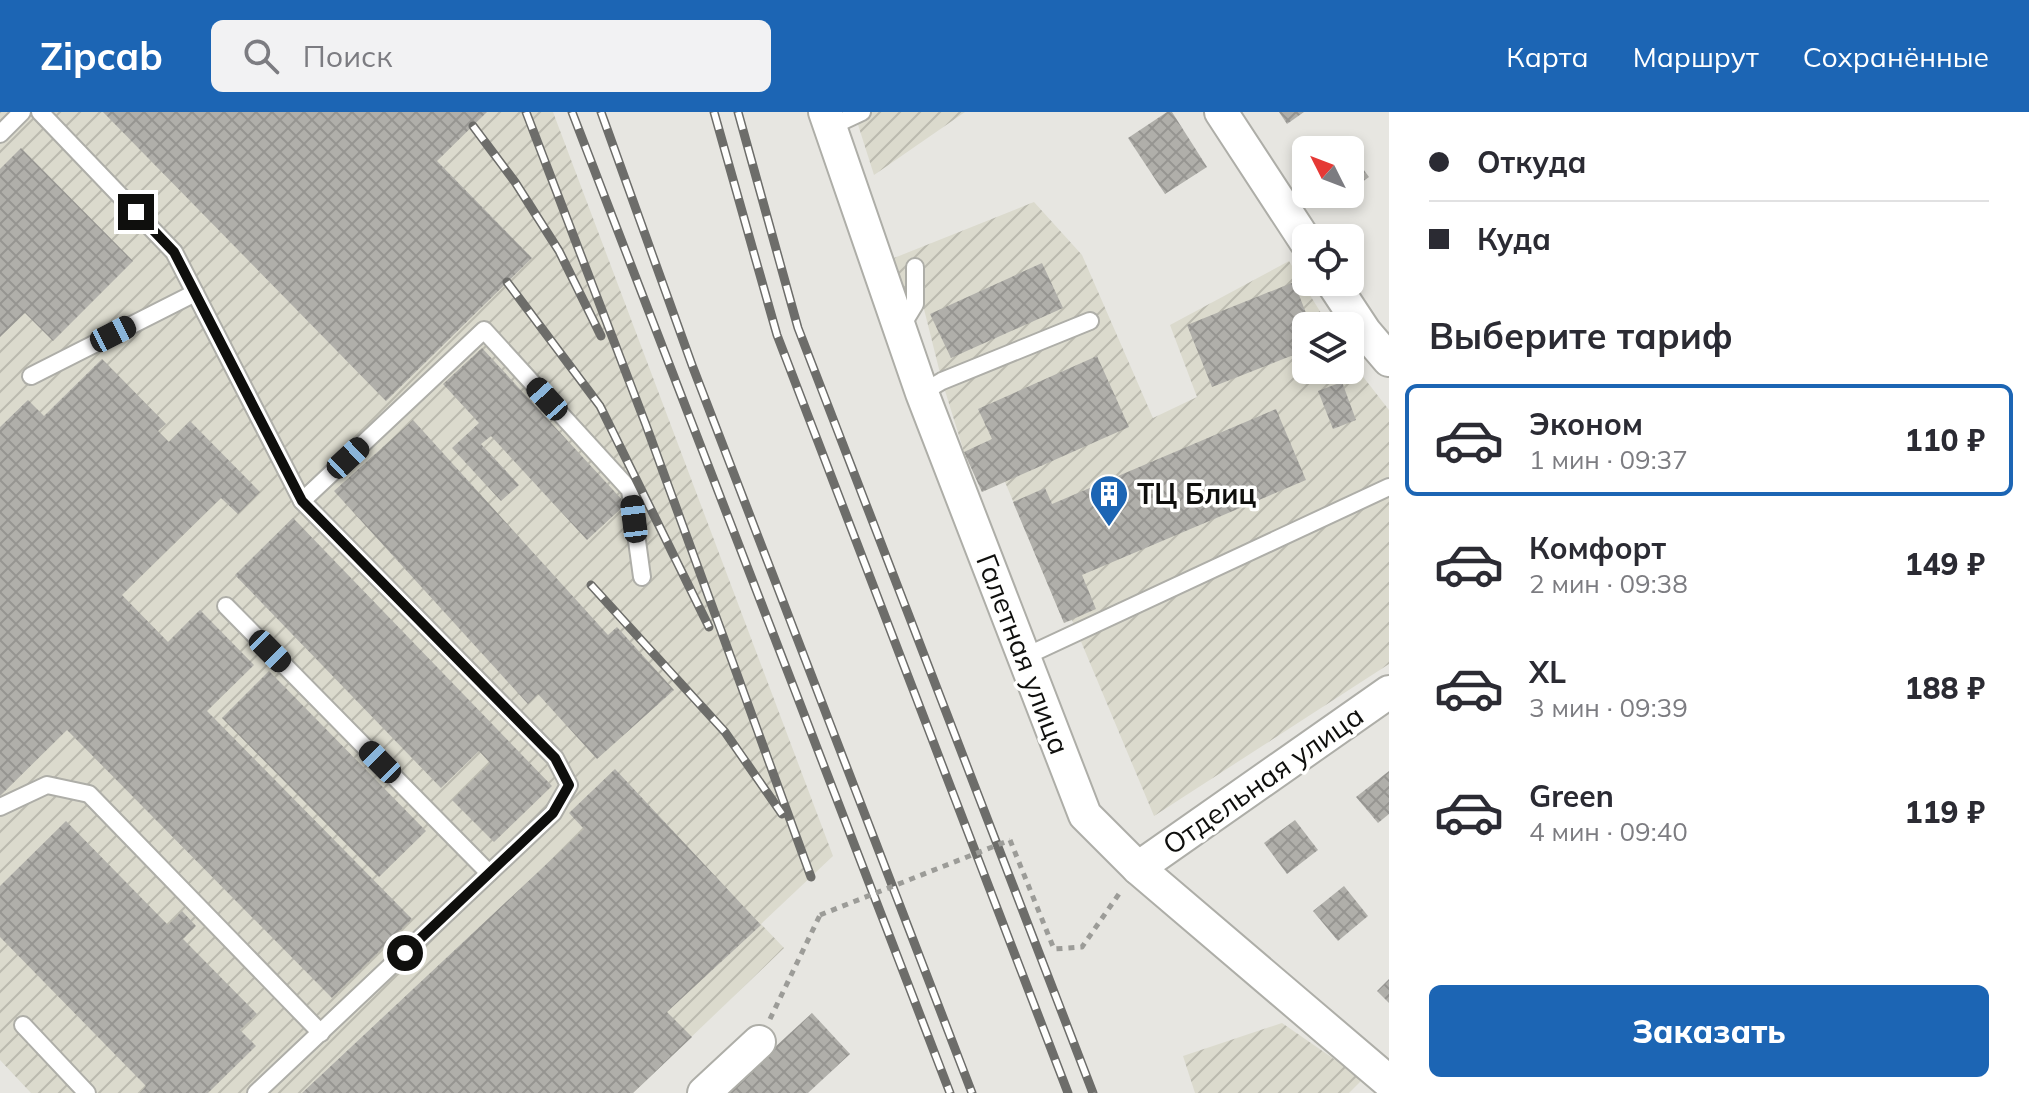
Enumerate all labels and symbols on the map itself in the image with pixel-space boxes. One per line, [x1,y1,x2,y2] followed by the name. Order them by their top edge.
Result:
[1292,136,1364,208] north arrow
[118,194,154,230] route end
[86,312,140,356] car
[522,373,572,425] car
[322,433,374,483] car
[1088,473,1130,528] building icon: ТЦ Блиц
[1137,476,1257,511] place label: ТЦ Блиц
[619,494,649,544] car
[969,549,1078,759] street label: Галетная улица
[245,626,295,676] car
[1156,697,1370,862] street label: Отдельная улица
[355,737,405,787] car
[387,935,423,971] route start

